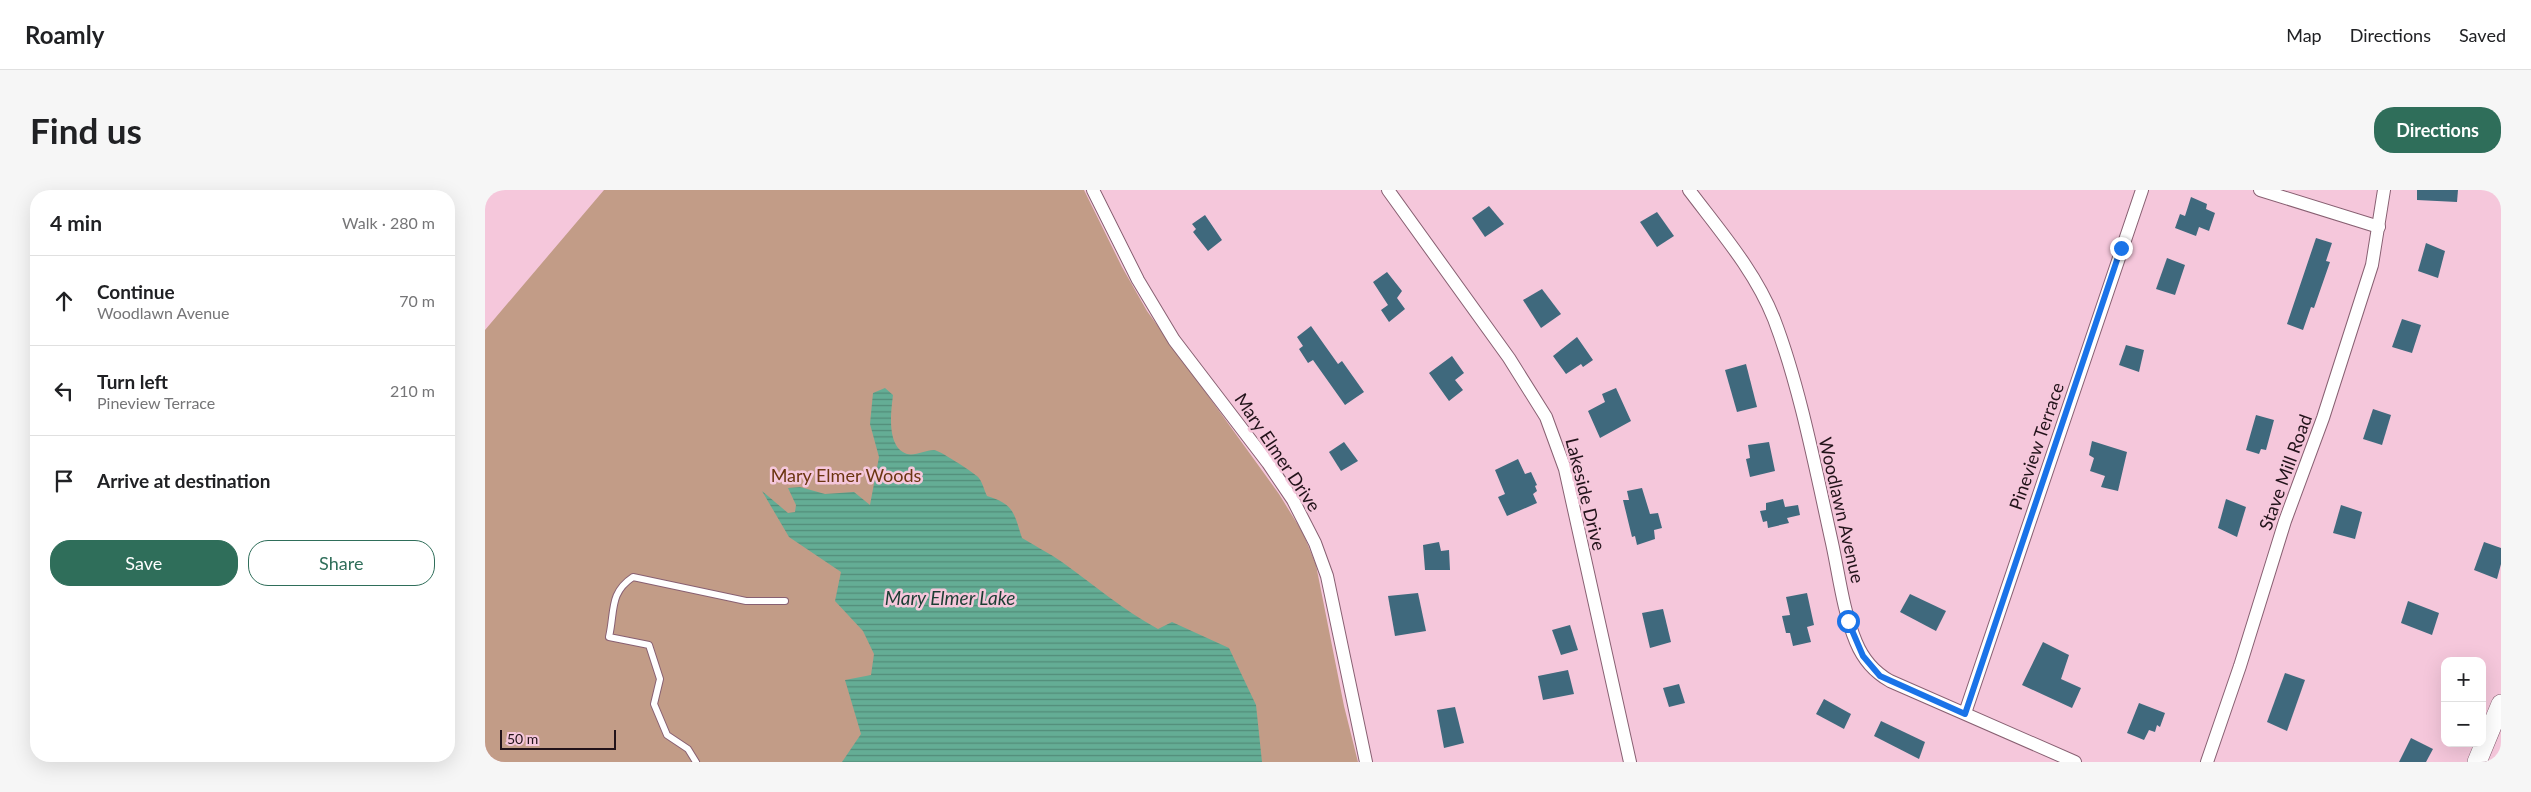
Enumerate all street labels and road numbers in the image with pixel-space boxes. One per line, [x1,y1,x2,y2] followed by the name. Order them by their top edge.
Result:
[2004,380,2068,512] street label: Pineview Terrace
[1230,389,1326,515] street label: Mary Elmer Drive
[2254,411,2316,533] street label: Stave Mill Road
[1561,435,1611,553] street label: Lakeside Drive
[1815,435,1869,585] street label: Woodlawn Avenue

